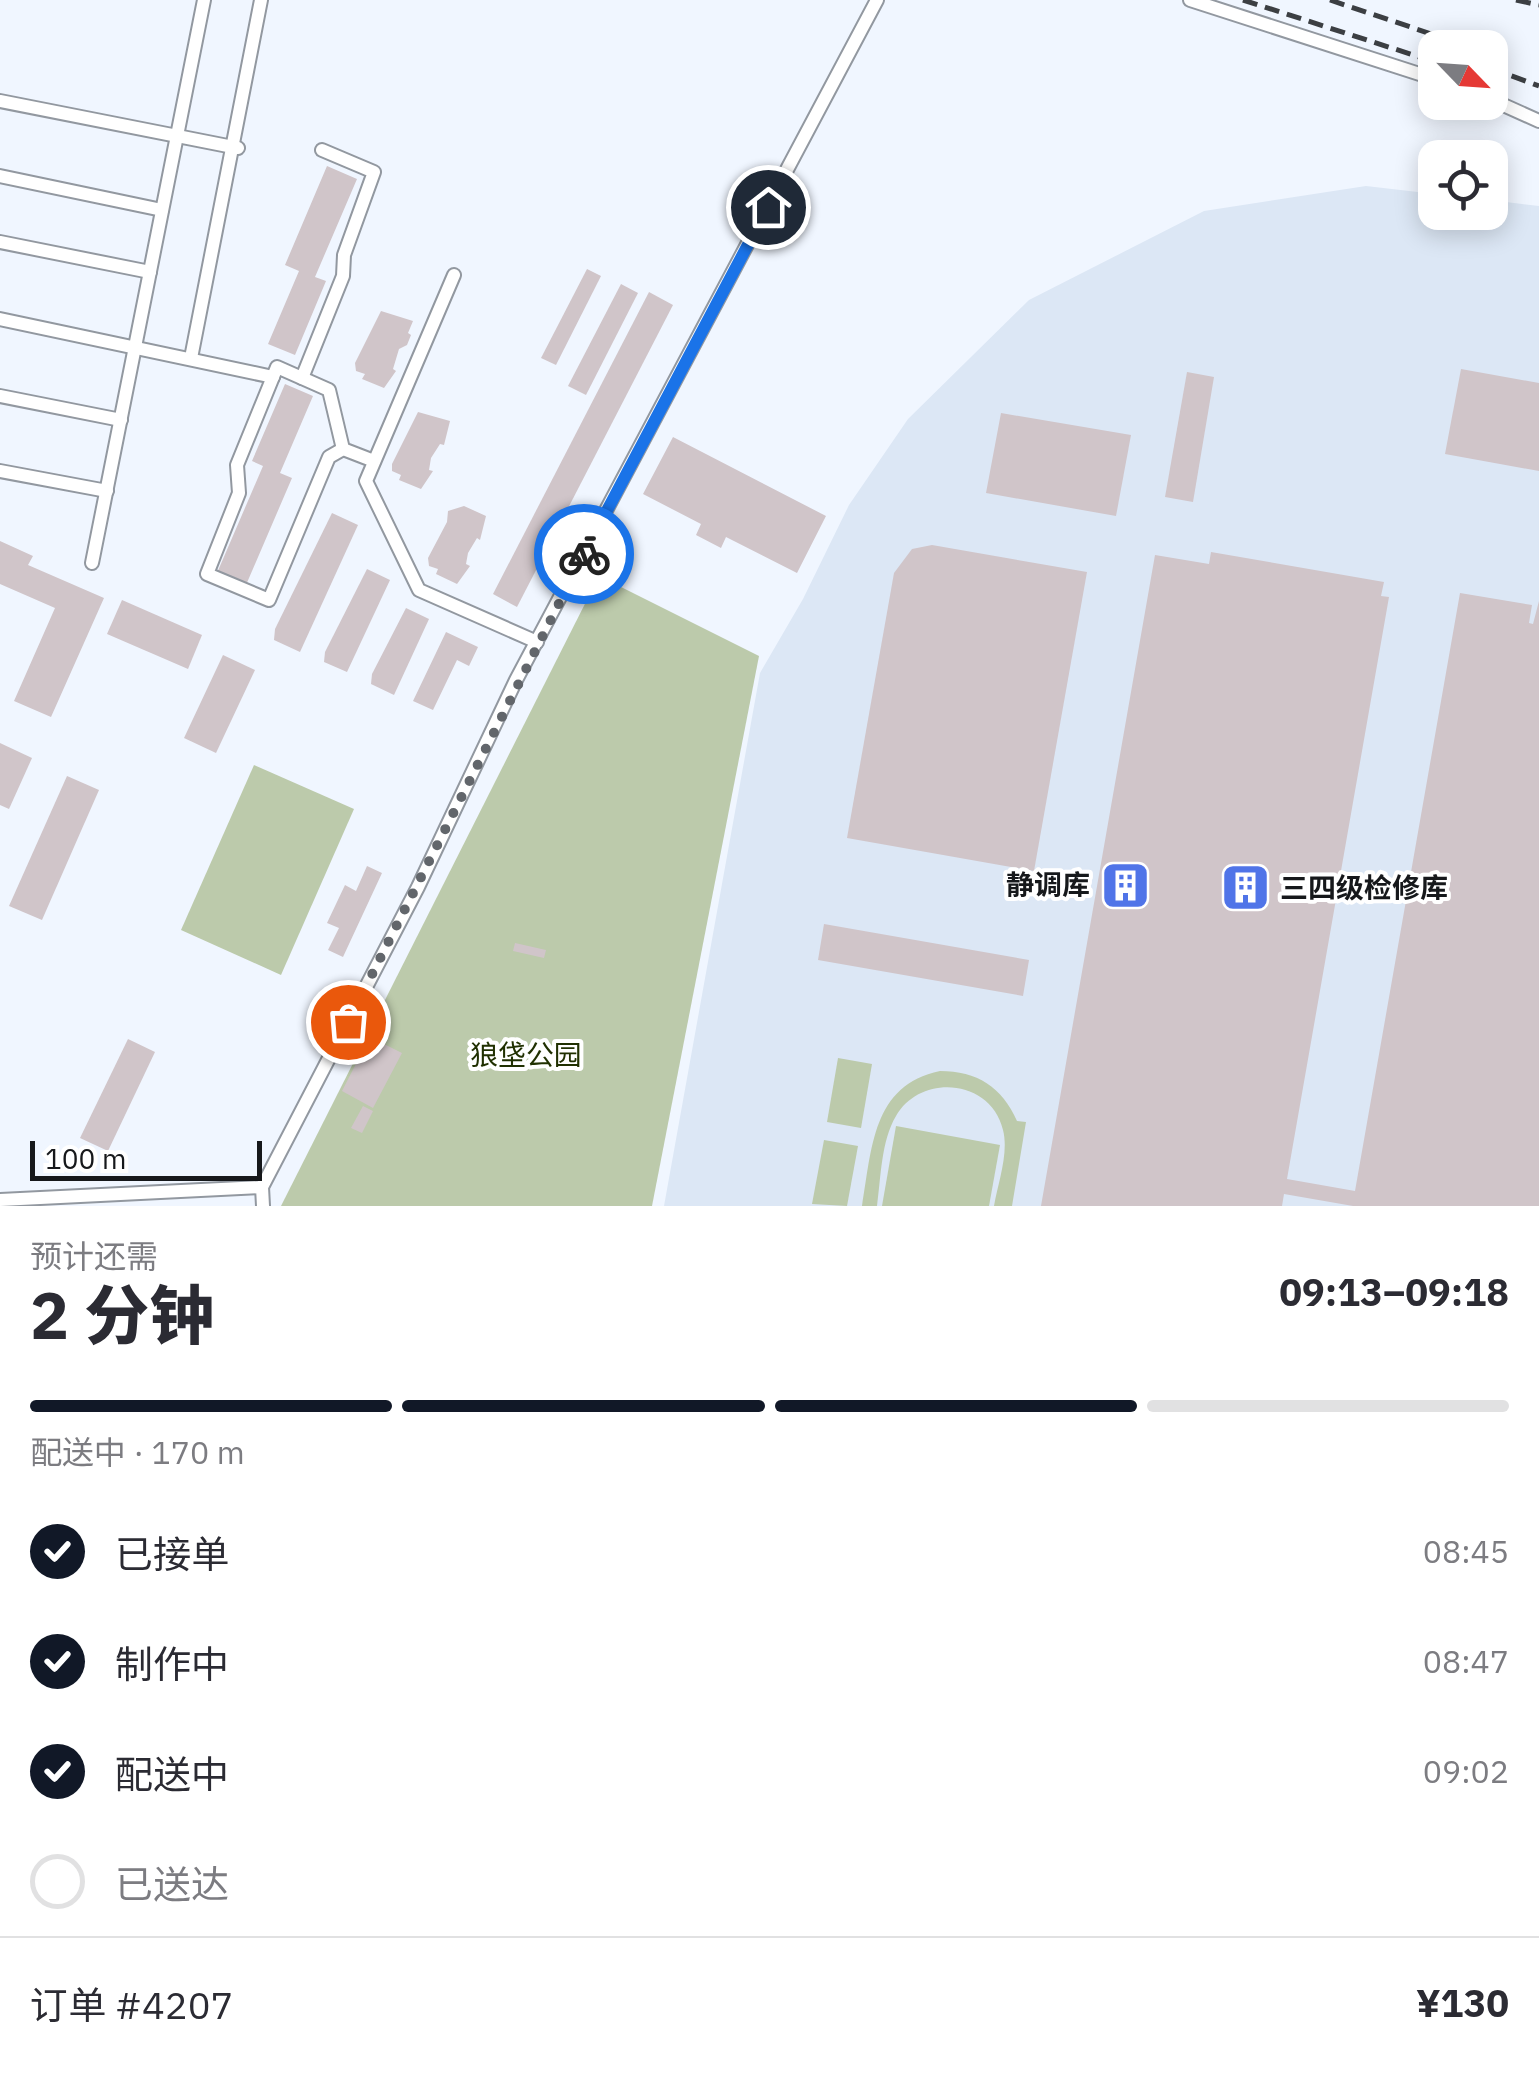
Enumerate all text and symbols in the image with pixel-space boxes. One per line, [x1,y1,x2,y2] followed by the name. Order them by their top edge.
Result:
[1418,30,1508,120] north arrow
[1418,30,1508,230] map controls
[1418,140,1508,230] button: locate
[726,165,811,250] pin
[741,180,796,235] icon: home
[534,504,634,604] courier
[557,527,612,582] icon: bike
[1099,859,1151,911] building icon: 静调库
[1219,862,1271,914] building icon: 三四级检修库
[1006,866,1090,903] place label: 静调库
[1280,869,1448,906] place label: 三四级检修库
[306,980,391,1065] pin
[321,995,376,1050] icon: bag
[470,1036,582,1073] park label: 狼垡公园
[30,1136,262,1180] scale bar
[45,1140,126,1177] text: 100 m
[30,1235,158,1277] text: 预计还需
[1279,1267,1509,1316] text: 09:13–09:18
[30,1272,214,1357] text: 2 分钟
[30,1431,245,1473] text: 配送中 · 170 m
[30,1524,85,1579] icon: check
[115,1529,229,1578] text: 已接单
[1423,1530,1509,1572] text: 08:45
[30,1634,85,1689] icon: check
[115,1639,229,1688] text: 制作中
[1423,1640,1509,1682] text: 08:47
[30,1744,85,1799] icon: check
[115,1749,229,1798] text: 配送中
[1423,1750,1509,1792] text: 09:02
[115,1859,229,1908] text: 已送达
[1416,1978,1509,2027] text: ¥130
[30,1980,233,2029] text: 订单 #4207

